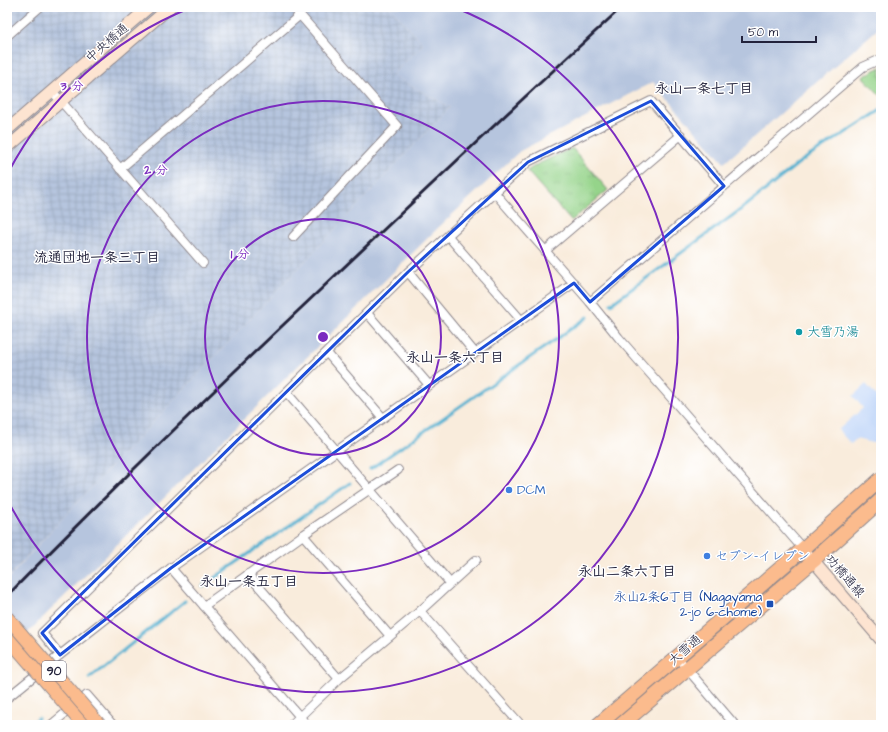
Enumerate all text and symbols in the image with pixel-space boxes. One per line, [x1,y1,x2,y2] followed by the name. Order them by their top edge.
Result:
[742,18,816,44] scale bar
[81,19,133,67] street label: 中央橋通
[748,24,779,41] text: 50 m
[60,78,83,95] text: 3 分
[655,79,753,99] district label: 永山一条七丁目
[143,162,168,179] text: 2 分
[231,246,249,263] text: 1 分
[34,248,160,268] district label: 流通団地一条三丁目
[807,323,859,341] place label: 大雪乃湯
[794,327,804,337] marker: 大雪乃湯
[316,330,330,344] centre of rings
[406,348,504,368] district label: 永山一条六丁目
[517,481,546,499] place label: DCM
[504,485,514,495] marker: DCM
[715,547,810,565] place label: セブン-イレブン
[821,550,870,602] street label: 功橋通線
[702,551,712,561] marker: セブン-イレブン
[578,562,676,582] district label: 永山二条六丁目
[200,572,298,592] district label: 永山一条五丁目
[614,588,762,621] place label: 永山2条6丁目 (Nagayama 2-jo 6-chome)
[765,599,775,609] marker: 永山2条6丁目 (Nagayama 2-jo 6-chome)
[664,630,706,670] street label: 大雪通
[42,661,66,681] road number: 90

